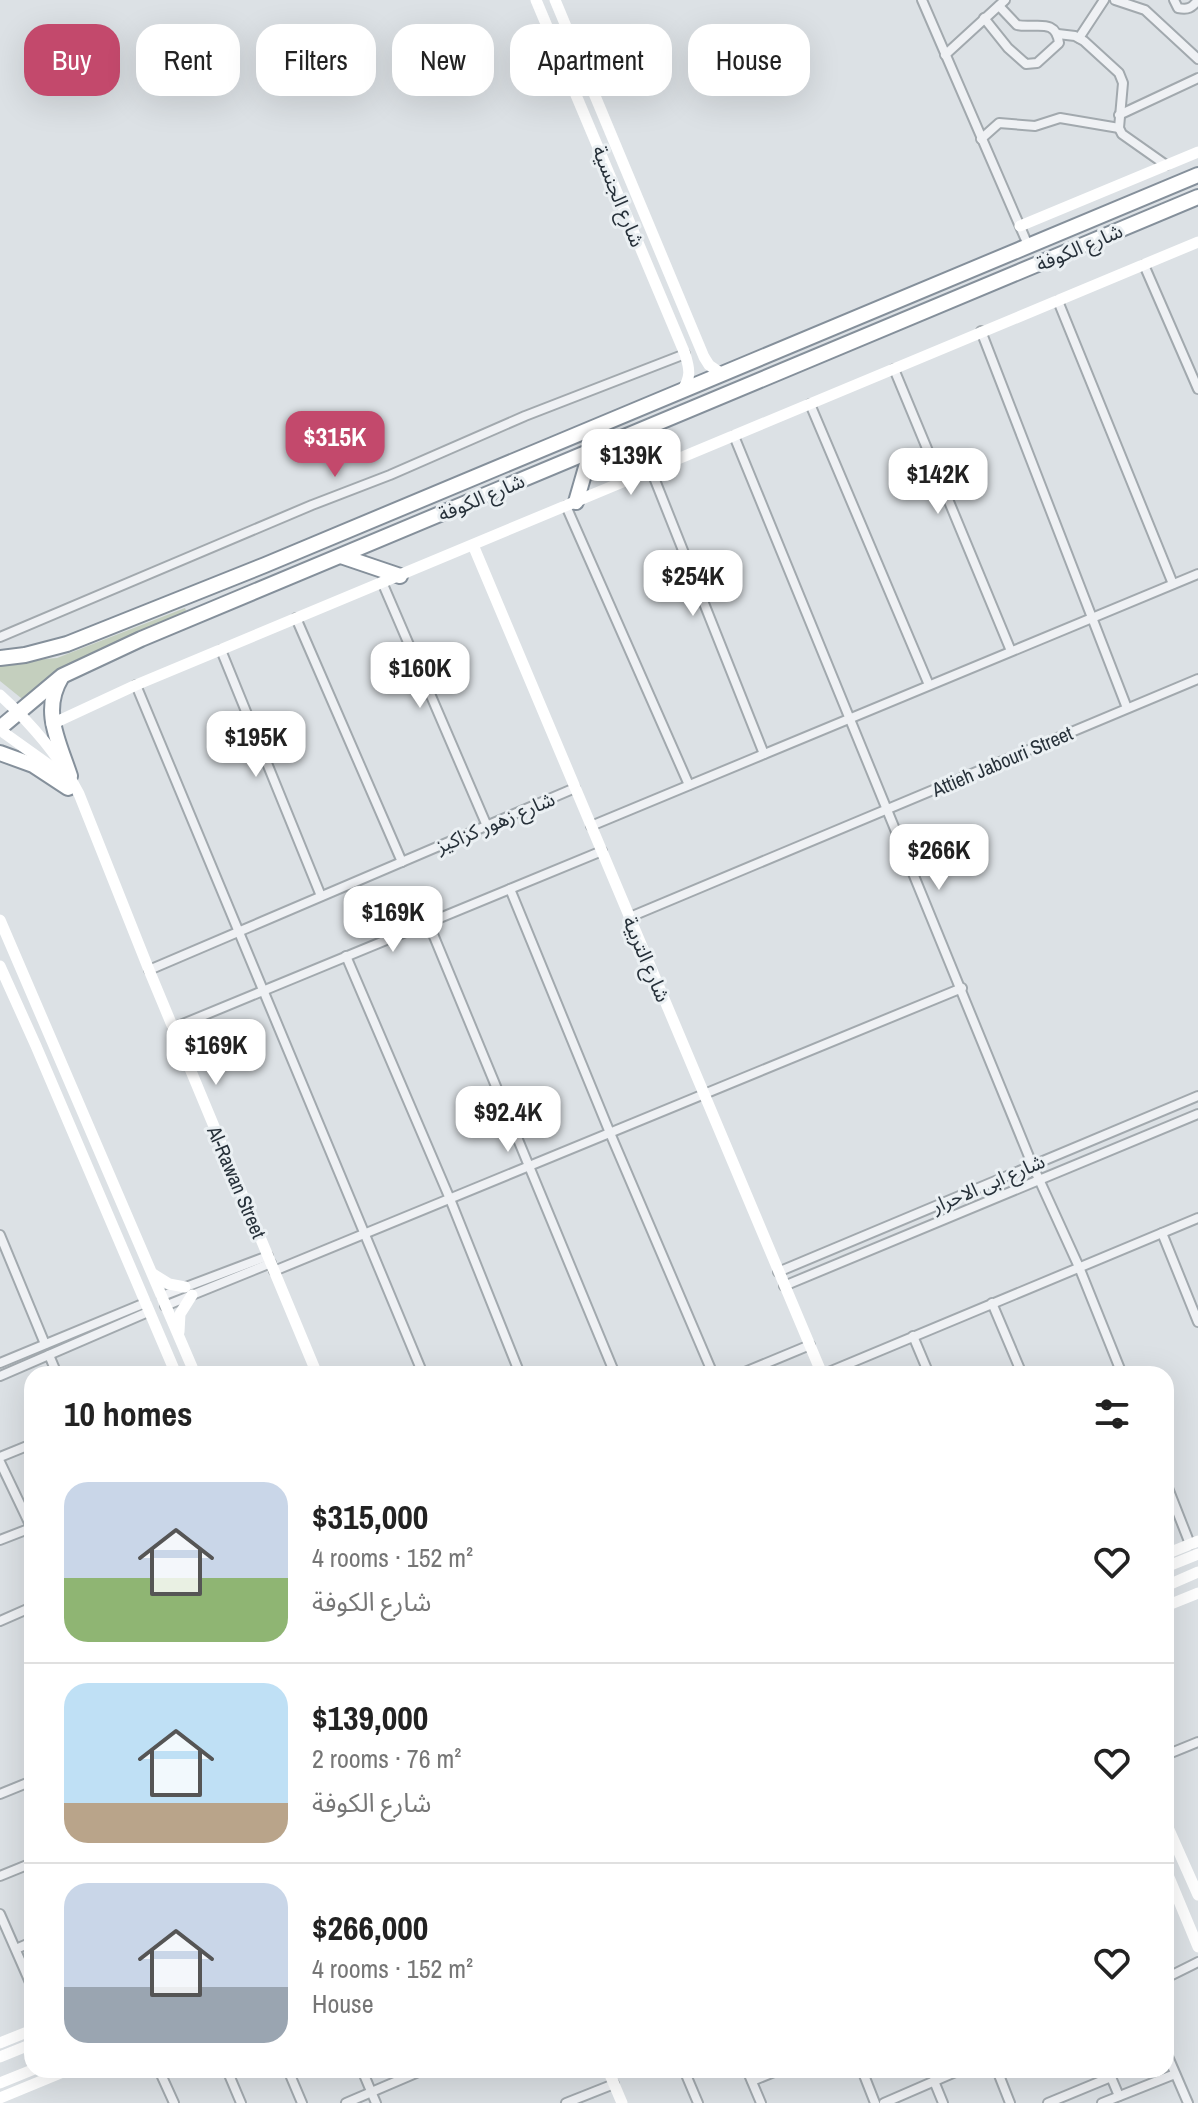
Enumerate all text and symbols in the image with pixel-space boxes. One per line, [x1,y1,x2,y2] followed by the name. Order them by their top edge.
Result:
[24,24,120,96] chip: Buy
[136,24,240,96] chip: Rent
[256,24,376,96] chip: Filters
[392,24,494,96] chip: New
[510,24,672,96] chip: Apartment
[688,24,810,96] chip: House
[585,141,652,252] street label: شارع الجنسية
[1031,217,1127,279] street label: شارع الكوفة
[279,411,391,479] pin: $315K
[304,419,366,454] text: $315K
[575,429,687,497] pin: $139K
[600,437,662,472] text: $139K
[882,448,994,516] pin: $142K
[907,456,969,491] text: $142K
[433,467,529,529] street label: شارع الكوفة
[637,550,749,618] pin: $254K
[662,558,724,593] text: $254K
[364,642,476,710] pin: $160K
[389,650,451,685] text: $160K
[200,711,312,779] pin: $195K
[225,719,287,754] text: $195K
[927,719,1077,803] street label: Attieh Jabouri Street
[430,785,559,861] street label: شارع زهور كزاكيز
[883,824,995,892] pin: $266K
[908,832,970,867] text: $266K
[337,886,449,954] pin: $169K
[362,894,424,929] text: $169K
[615,912,677,1007] street label: شارع التربية
[160,1019,272,1087] pin: $169K
[185,1027,247,1062] text: $169K
[443,1086,573,1154] pin: $92.4K
[474,1094,542,1129] text: $92.4K
[201,1121,273,1243] street label: Al-Rawan Street
[926,1147,1050,1221] street label: شارع ابی الاحرار
[64,1391,193,1437] text: 10 homes
[1090,1392,1134,1436] icon: filters
[312,1494,428,1540] text: $315,000
[128,1514,224,1610] icon: home
[312,1540,473,1575] text: 4 rooms · 152 m²
[1090,1540,1134,1584] icon: heart
[312,1584,431,1619] text: شارع الكوفة
[312,1695,428,1741] text: $139,000
[128,1715,224,1811] icon: home
[312,1741,461,1776] text: 2 rooms · 76 m²
[1090,1741,1134,1785] icon: heart
[312,1785,431,1820] text: شارع الكوفة
[312,1905,428,1951] text: $266,000
[128,1915,224,2011] icon: home
[1090,1941,1134,1985] icon: heart
[312,1951,473,1986] text: 4 rooms · 152 m²
[312,1986,374,2021] text: House

